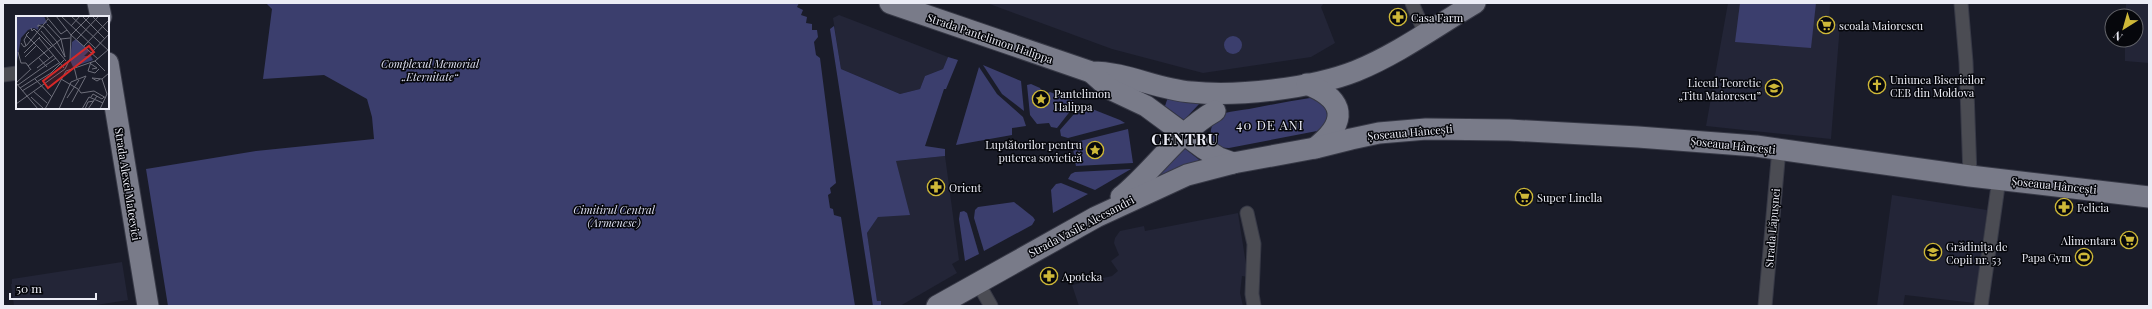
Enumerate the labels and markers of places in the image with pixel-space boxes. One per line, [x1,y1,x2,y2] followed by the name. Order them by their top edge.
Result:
[1388,7,1408,27] pharmacy icon: Casa Farm
[1411,10,1464,25] place label: Casa Farm
[1816,15,1836,35] supermarket icon: scoala Maiorescu
[1839,18,1924,33] place label: scoala Maiorescu
[1890,72,1985,100] place label: Uniunea Bisericilor CEB din Moldova
[1678,75,1761,103] place label: Liceul Teoretic „Titu Maiorescu”
[1867,75,1887,95] church icon: Uniunea Bisericilor CEB din Moldova
[1764,78,1784,98] school or university icon: Liceul Teoretic „Titu Maiorescu”
[1054,86,1111,114] place label: Pantelimon Halippa
[1031,89,1051,109] place icon: Pantelimon Halippa
[985,137,1083,165] place label: Luptătorilor pentru puterea sovietică
[1085,140,1105,160] place icon: Luptătorilor pentru puterea sovietică
[926,177,946,197] pharmacy icon: Orient
[949,180,981,195] place label: Orient
[1514,187,1534,207] supermarket icon: Super Linella
[1537,190,1603,205] place label: Super Linella
[2054,197,2074,217] pharmacy icon: Felicia
[2077,200,2109,215] place label: Felicia
[2119,230,2139,250] supermarket icon: Alimentara
[2060,233,2117,248] place label: Alimentara
[1946,239,2008,267] place label: Grădinița de Copii nr. 53
[1923,242,1943,262] school or university icon: Grădinița de Copii nr. 53
[2074,247,2094,267] sports icon: Papa Gym
[2022,250,2071,265] place label: Papa Gym
[1039,266,1059,286] pharmacy icon: Apoteka
[1061,269,1103,284] place label: Apoteka

